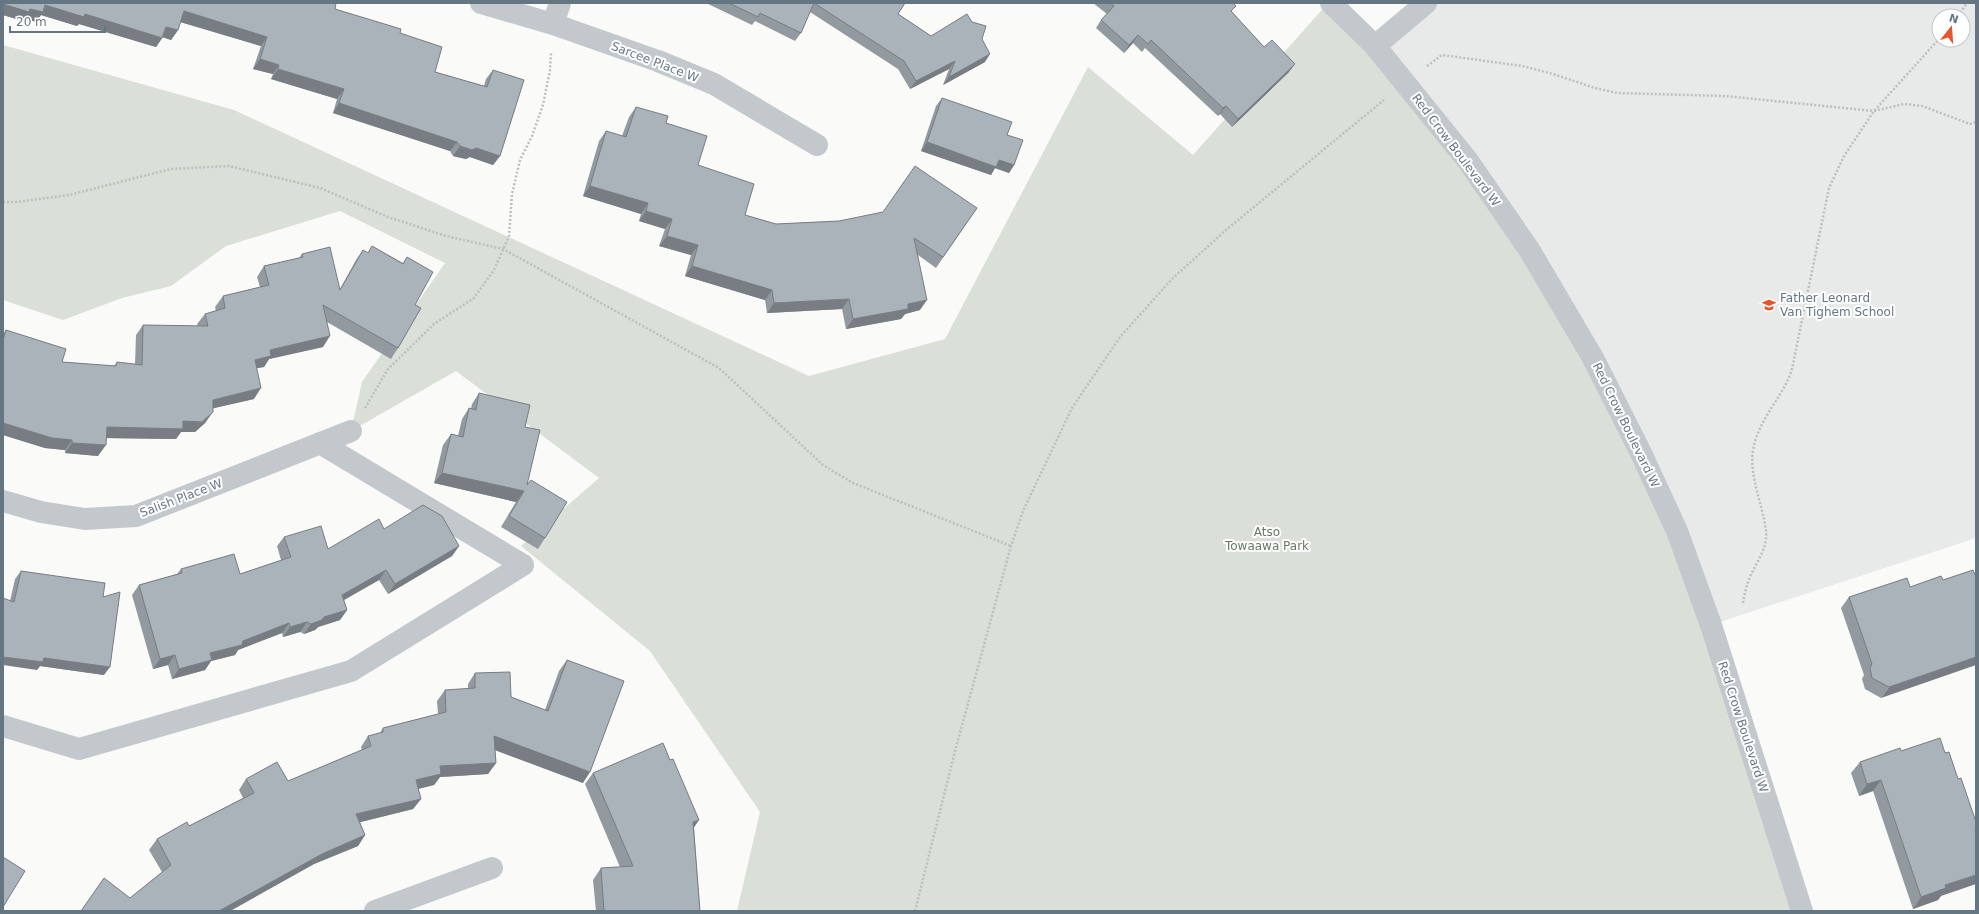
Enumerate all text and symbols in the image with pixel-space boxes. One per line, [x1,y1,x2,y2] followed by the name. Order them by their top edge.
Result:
[10,8,105,34] scale bar
[1931,8,1971,48] north arrow
[1947,11,1960,26] text: N
[16,15,47,29] text: 20 m
[609,39,701,85] street label: Sarcee Place W
[1409,91,1503,209] street label: Red Crow Boulevard W
[1780,291,1894,319] place label: Father Leonard Van Tighem School
[1761,297,1777,313] school or university icon: Father Leonard Van Tighem School
[1590,360,1662,490] street label: Red Crow Boulevard W
[138,476,224,520] street label: Salish Place W
[1224,525,1309,553] park label: Atso Towaawa Park
[1715,660,1771,794] street label: Red Crow Boulevard W

